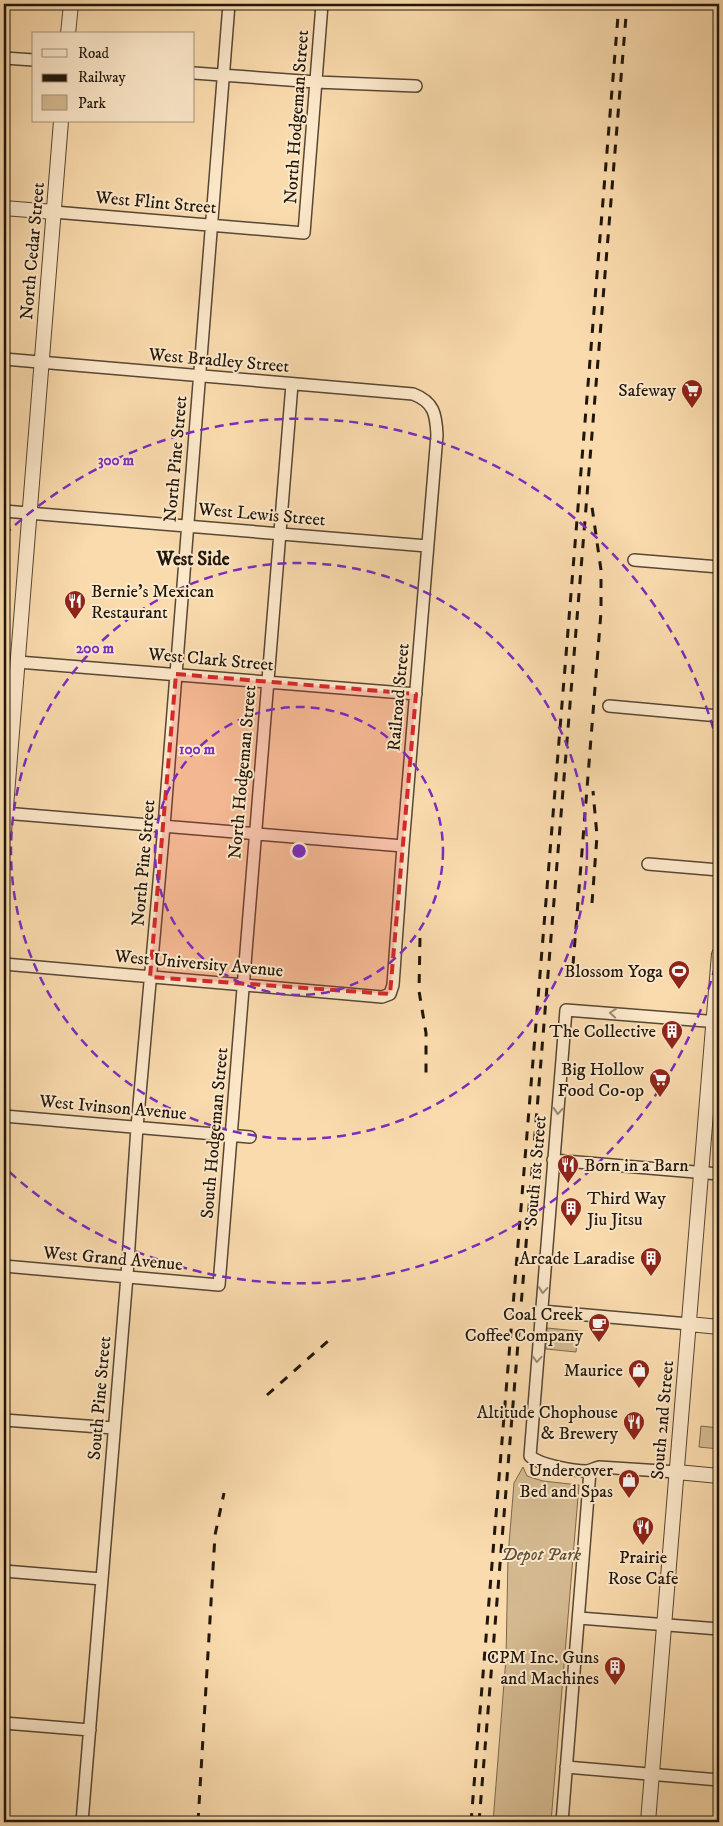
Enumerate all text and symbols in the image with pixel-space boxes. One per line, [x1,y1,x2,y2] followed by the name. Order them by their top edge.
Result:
[280,29,314,205] street label: North Hodgeman Street
[32,32,195,122] legend
[78,44,110,63] text: Road
[78,68,126,87] text: Railway
[78,94,107,113] text: Park
[16,181,50,321] street label: North Cedar Street
[94,187,218,219] street label: West Flint Street
[147,344,290,378] street label: West Bradley Street
[680,378,704,409] supermarket icon: Safeway
[618,380,676,402] place label: Safeway
[159,395,193,523] street label: North Pine Street
[98,451,135,470] text: 300 m
[196,498,327,532] street label: West Lewis Street
[155,548,230,571] district label: West Side
[91,581,215,624] place label: Bernie's Mexican Restaurant
[63,589,87,620] restaurant icon: Bernie's Mexican Restaurant
[76,639,115,658] text: 200 m
[383,642,415,752] street label: Railroad Street
[146,643,275,676] street label: West Clark Street
[224,684,262,860] street label: North Hodgeman Street
[179,740,216,759] text: 100 m
[127,799,161,927] street label: North Pine Street
[290,842,308,860] centre of rings
[113,946,284,982] street label: West University Avenue
[667,959,691,990] sports icon: Blossom Yoga
[564,961,663,983] place label: Blossom Yoga
[609,1008,617,1019] one-way arrow
[660,1019,684,1050] building icon: The Collective
[549,1021,656,1043] place label: The Collective
[197,1046,233,1220] street label: South Hodgeman Street
[557,1059,645,1102] place label: Big Hollow Food Co-op
[648,1067,672,1098] supermarket icon: Big Hollow Food Co-op
[37,1091,187,1125] street label: West Ivinson Avenue
[552,1107,563,1115] one-way arrow
[520,1115,552,1227] street label: South 1st Street
[556,1153,580,1184] restaurant icon: Born in a Barn
[584,1155,689,1177] place label: Born in a Barn
[585,1188,666,1231] place label: Third Way Jiu Jitsu
[559,1196,583,1227] building icon: Third Way Jiu Jitsu
[41,1242,183,1276] street label: West Grand Avenue
[639,1246,663,1277] building icon: Arcade Laradise
[519,1248,635,1270] place label: Arcade Laradise
[538,1286,549,1294] one-way arrow
[465,1304,583,1347] place label: Coal Creek Coffee Company
[587,1312,611,1343] cafe icon: Coal Creek Coffee Company
[84,1335,116,1461] street label: South Pine Street
[532,1356,543,1364] one-way arrow
[627,1358,651,1389] shop icon: Maurice
[647,1359,679,1481] street label: South 2nd Street
[564,1360,623,1382] place label: Maurice
[477,1402,618,1445] place label: Altitude Chophouse & Brewery
[622,1410,646,1441] restaurant icon: Altitude Chophouse & Brewery
[519,1460,613,1503] place label: Undercover Bed and Spas
[617,1468,641,1499] shop icon: Undercover Bed and Spas
[631,1515,655,1546] restaurant icon: Prairie Rose Cafe
[501,1544,582,1566] park label: Depot Park
[608,1547,678,1590] place label: Prairie Rose Cafe
[487,1647,599,1690] place label: CPM Inc. Guns and Machines
[603,1655,627,1686] building icon: CPM Inc. Guns and Machines

